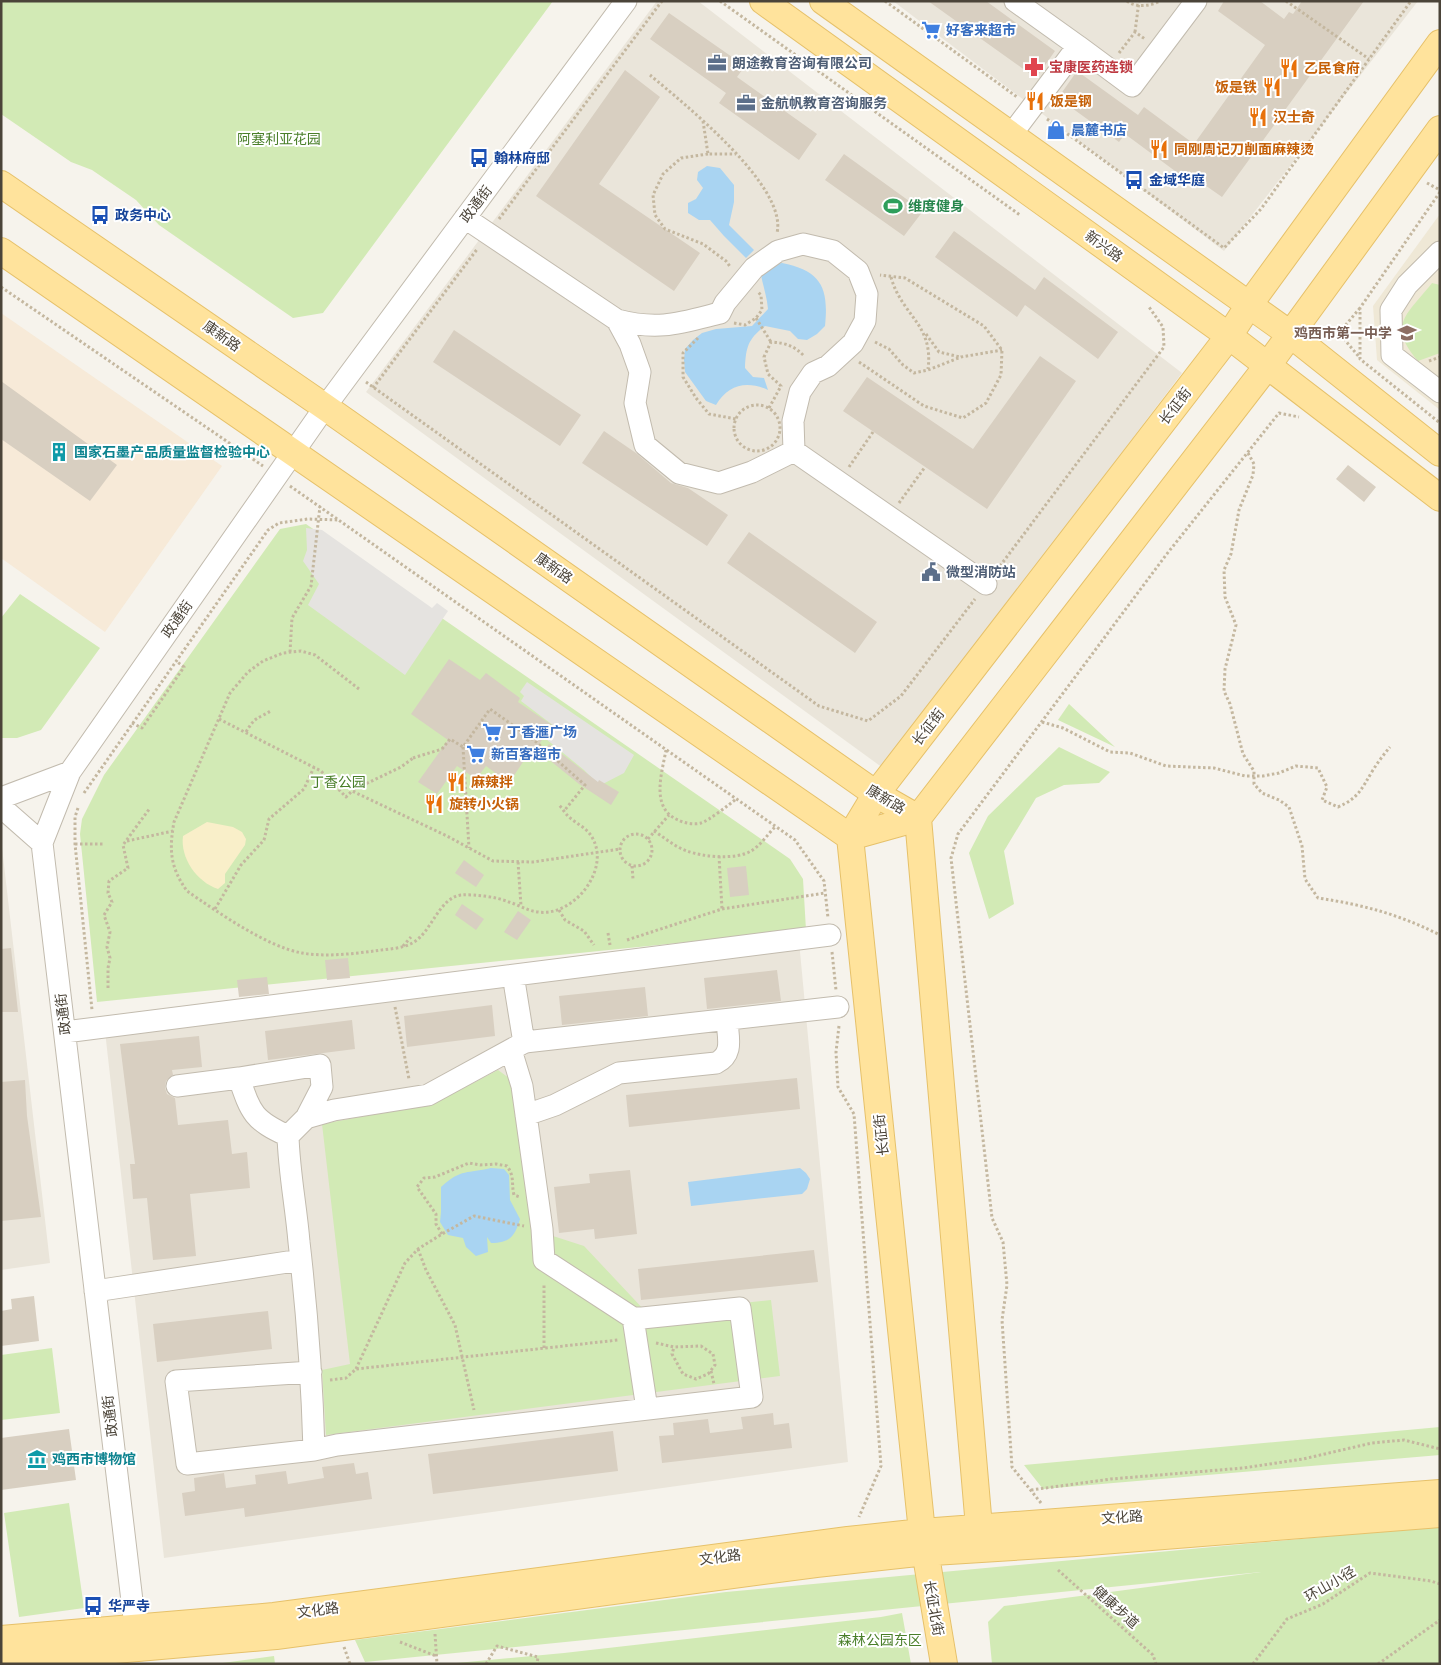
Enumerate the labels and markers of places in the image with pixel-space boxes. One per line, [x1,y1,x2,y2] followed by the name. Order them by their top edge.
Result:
[920,19,942,41] supermarket icon: 好客来超市
[946,21,1016,39] place label: 好客来超市
[706,52,728,74] office icon: 朗途教育咨询有限公司
[732,54,872,72] place label: 朗途教育咨询有限公司
[1023,56,1045,78] pharmacy icon: 宝康医药连锁
[1278,57,1300,79] restaurant icon: 乙民食府
[1049,58,1133,76] place label: 宝康医药连锁
[1304,59,1360,77] place label: 乙民食府
[1261,76,1283,98] restaurant icon: 饭是铁
[1215,78,1257,96] place label: 饭是铁
[1024,90,1046,112] restaurant icon: 饭是钢
[735,92,757,114] office icon: 金航帆教育咨询服务
[1050,92,1092,110] place label: 饭是钢
[761,94,887,112] place label: 金航帆教育咨询服务
[1247,106,1269,128] restaurant icon: 汉士奇
[1273,108,1315,126] place label: 汉士奇
[1045,119,1067,141] shop icon: 晨麓书店
[1071,121,1127,139] place label: 晨麓书店
[1148,138,1170,160] restaurant icon: 同刚周记刀削面麻辣烫
[1174,140,1314,158] place label: 同刚周记刀削面麻辣烫
[468,147,490,169] bus stop icon: 翰林府邸
[494,149,550,167] place label: 翰林府邸
[1123,169,1145,191] bus stop icon: 金域华庭
[1149,171,1205,189] place label: 金域华庭
[882,195,904,217] sports icon: 维度健身
[908,197,964,215] place label: 维度健身
[89,204,111,226] bus stop icon: 政务中心
[115,206,171,224] place label: 政务中心
[1396,322,1418,344] school or university icon: 鸡西市第一中学
[1294,324,1392,342] place label: 鸡西市第一中学
[48,441,70,463] building icon: 国家石墨产品质量监督检验中心
[74,443,270,461] place label: 国家石墨产品质量监督检验中心
[920,561,942,583] public building icon: 微型消防站
[946,563,1016,581] place label: 微型消防站
[481,721,503,743] supermarket icon: 丁香滙广场
[507,723,577,741] place label: 丁香滙广场
[465,743,487,765] supermarket icon: 新百客超市
[491,745,561,763] place label: 新百客超市
[445,771,467,793] restaurant icon: 麻辣拌
[471,773,513,791] place label: 麻辣拌
[423,793,445,815] restaurant icon: 旋转小火锅
[449,795,519,813] place label: 旋转小火锅
[26,1448,48,1470] museum icon: 鸡西市博物馆
[52,1450,136,1468] place label: 鸡西市博物馆
[82,1595,104,1617] bus stop icon: 华严寺
[108,1597,150,1615] place label: 华严寺

